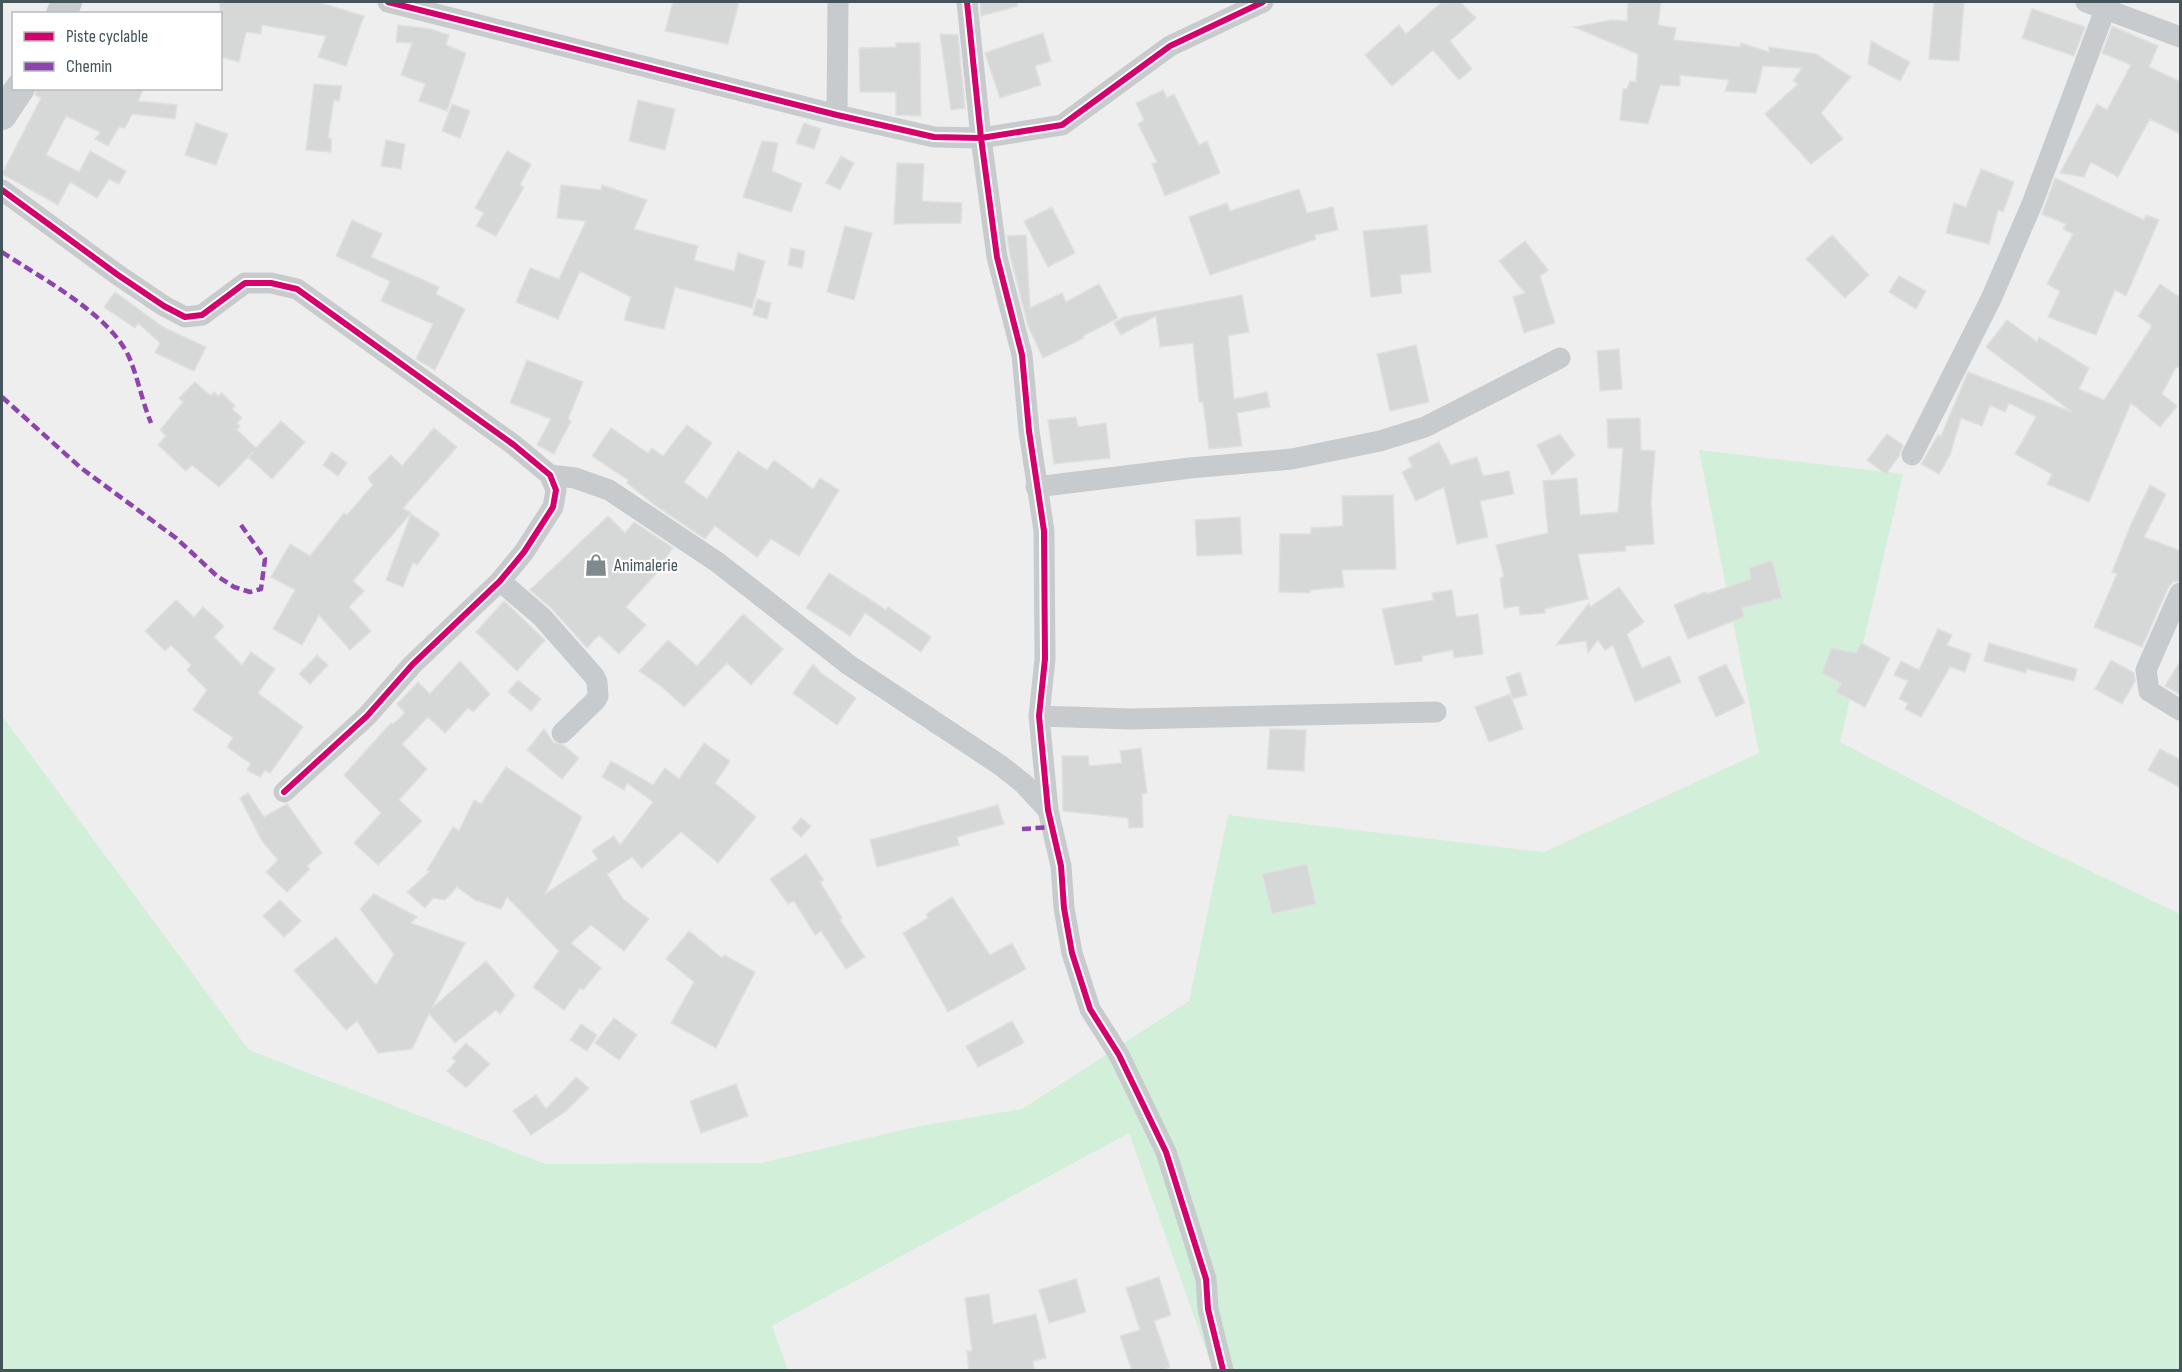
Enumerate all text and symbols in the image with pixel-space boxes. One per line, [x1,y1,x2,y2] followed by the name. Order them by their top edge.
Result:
[12,12,222,90] legend
[66,26,148,47] text: Piste cyclable
[66,56,112,77] text: Chemin
[583,552,609,578] shop icon: Animalerie
[613,555,678,576] place label: Animalerie

